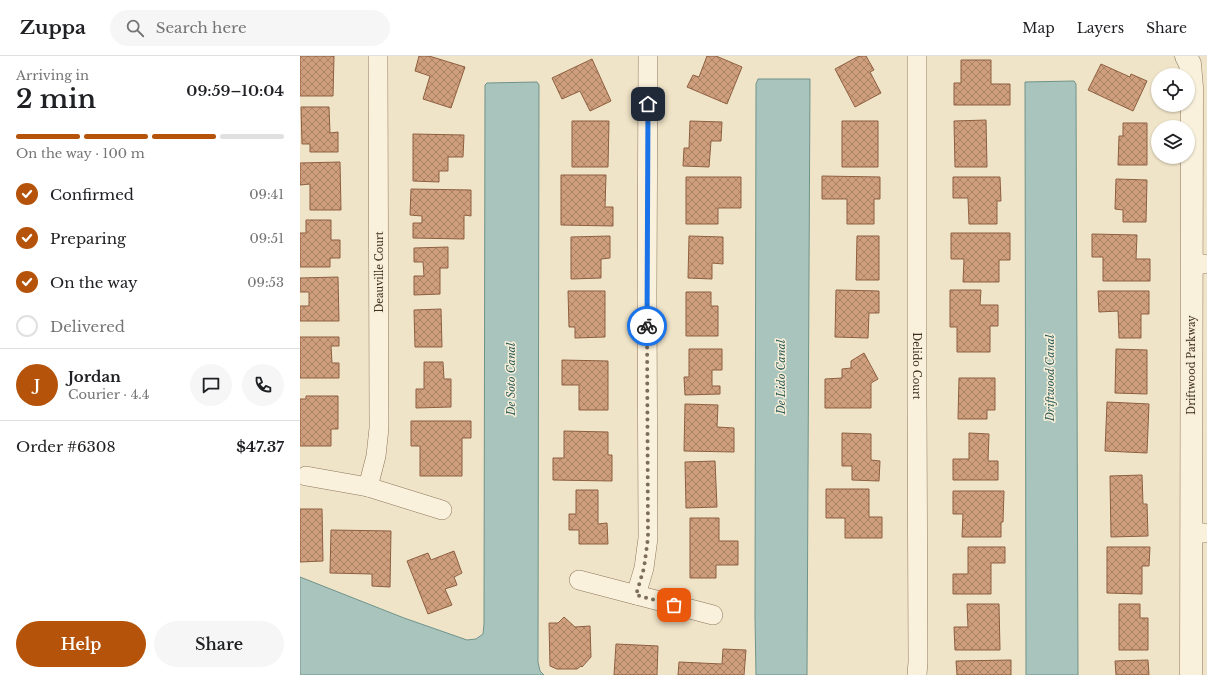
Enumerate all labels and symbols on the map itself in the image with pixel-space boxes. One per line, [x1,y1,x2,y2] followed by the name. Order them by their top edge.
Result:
[631,87,665,121] pin
[373,231,386,313] street label: Deauville Court
[627,306,667,346] courier
[1185,315,1198,415] street label: Driftwood Parkway
[911,332,924,400] street label: Delido Court
[1043,334,1057,422] water label: Driftwood Canal
[774,339,788,415] water label: De Lido Canal
[504,342,518,417] water label: De Soto Canal
[657,588,691,622] pin

